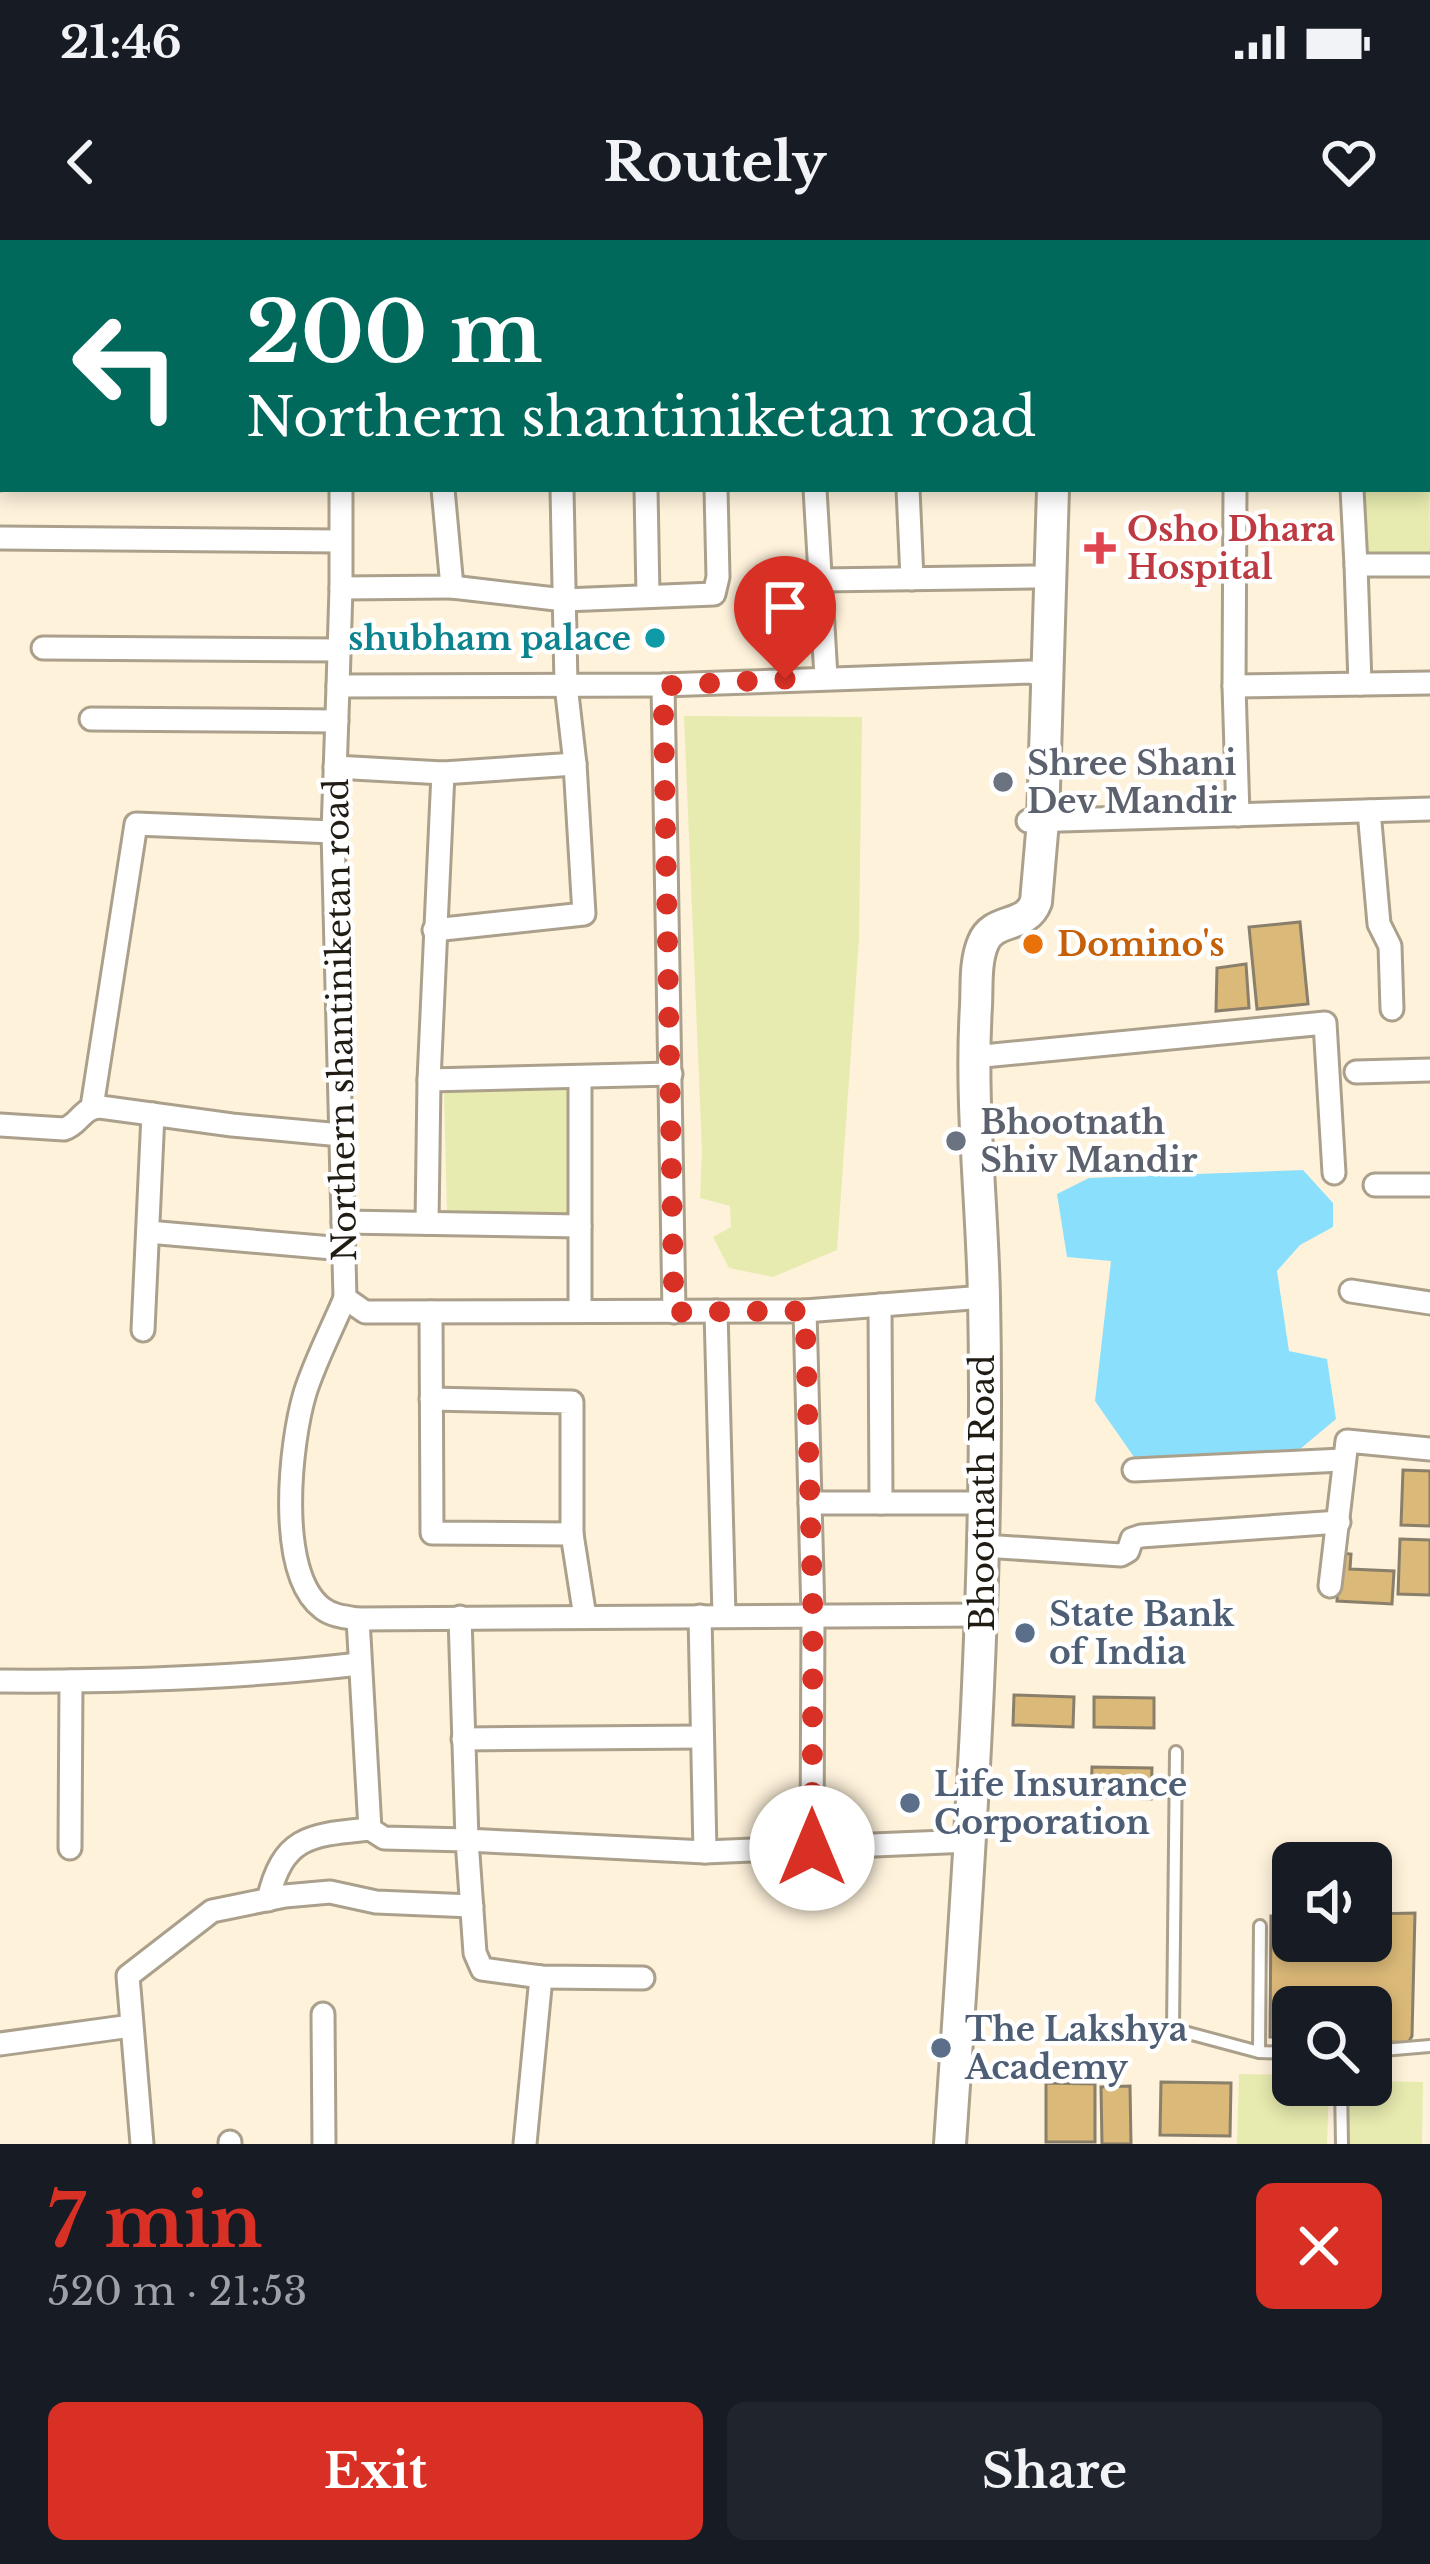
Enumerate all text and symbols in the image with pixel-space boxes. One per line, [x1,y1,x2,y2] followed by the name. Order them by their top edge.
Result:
[60,14,182,70] text: 21:46
[48,129,114,195] icon: back
[604,129,826,196] text: Routely
[1316,129,1382,195] icon: heart
[246,281,543,385] text: 200 m
[48,288,204,444] icon: left
[246,384,1036,451] text: Northern shantiniketan road
[1127,509,1335,588] place label: Osho Dhara Hospital
[1084,532,1116,564] marker: Osho Dhara Hospital
[734,556,836,679] pin
[752,574,818,640] icon: arrive
[348,618,631,659] place label: shubham palace
[642,625,668,651] marker: shubham palace
[1027,743,1237,822] place label: Shree Shani Dev Mandir
[990,769,1016,795] marker: Shree Shani Dev Mandir
[316,778,365,1262] street label: Northern shantiniketan road
[1057,924,1225,965] place label: Domino's
[1020,931,1046,957] marker: Domino's
[980,1102,1198,1181] place label: Bhootnath Shiv Mandir
[943,1128,969,1154] marker: Bhootnath Shiv Mandir
[962,1354,1003,1632] street label: Bhootnath Road
[1049,1594,1235,1673] place label: State Bank of India
[1012,1620,1038,1646] marker: State Bank of India
[934,1764,1187,1843] place label: Life Insurance Corporation
[749,1785,875,1911] position arrow
[897,1790,923,1816] marker: Life Insurance Corporation
[1272,1842,1392,2106] map controls
[1272,1842,1392,1962] button: sound
[1272,1986,1392,2106] button: search
[964,2009,1188,2088] place label: The Lakshya Academy
[928,2035,954,2061] marker: The Lakshya Academy
[48,2177,262,2266] text: 7 min
[1256,2183,1382,2309] button: close
[48,2267,307,2316] text: 520 m · 21:53
[48,2402,703,2540] button: Exit
[727,2402,1382,2540] button: Share

